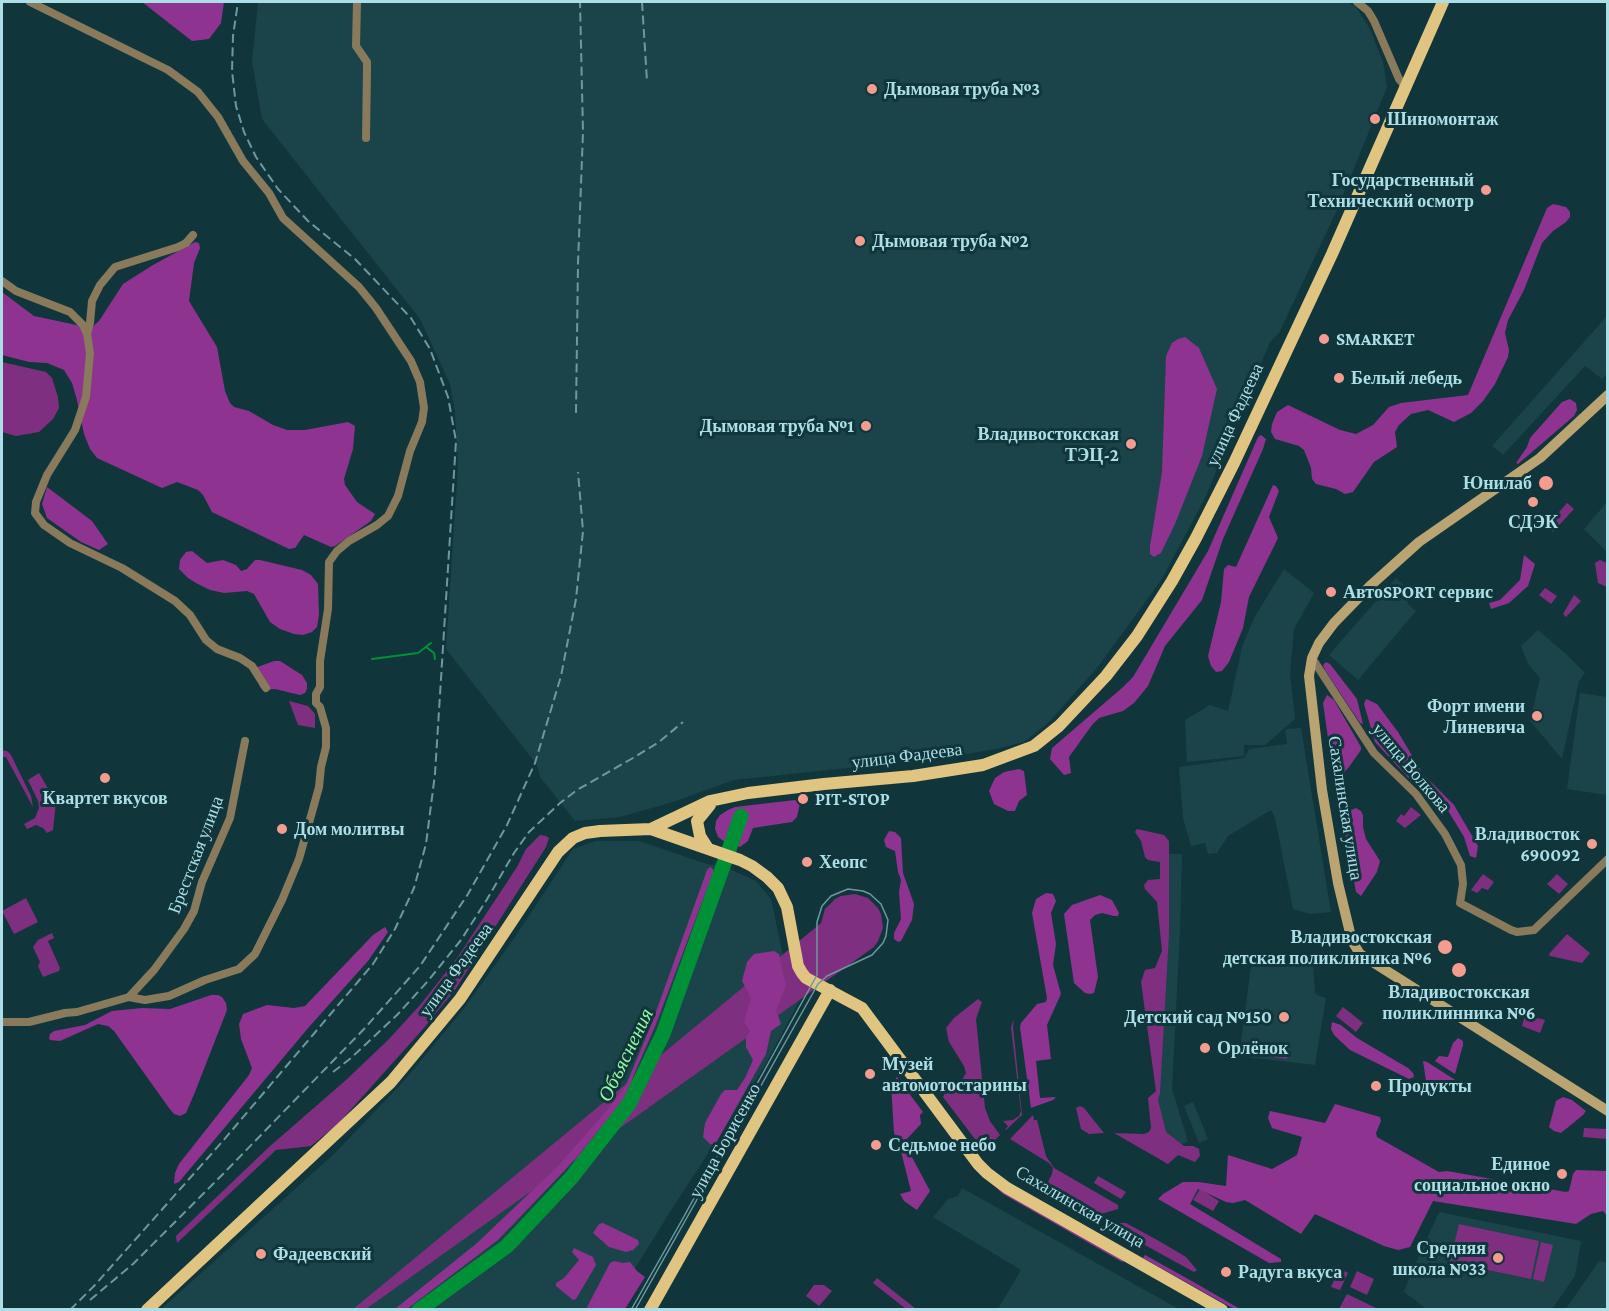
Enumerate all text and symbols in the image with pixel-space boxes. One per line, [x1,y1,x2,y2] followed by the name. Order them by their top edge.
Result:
[884,78,1040,100] place label: Дымовая труба №3
[865,82,879,96] marker: Дымовая труба №3
[1387,108,1499,130] place label: Шиномонтаж
[1368,112,1382,126] marker: Шиномонтаж
[1308,169,1474,212] place label: Государственный Технический осмотр
[1479,183,1493,197] marker: Государственный Технический осмотр
[872,230,1029,252] place label: Дымовая труба №2
[853,234,867,248] marker: Дымовая труба №2
[1336,328,1415,350] place label: SMARKET
[1317,332,1331,346] marker: SMARKET
[1202,360,1268,470] street label: улица Фадеева
[1351,367,1462,389] place label: Белый лебедь
[1332,371,1346,385] marker: Белый лебедь
[700,415,854,437] place label: Дымовая труба №1
[859,419,873,433] marker: Дымовая труба №1
[977,423,1119,466] place label: Владивостокская ТЭЦ-2
[1124,437,1138,451] marker: Владивостокская ТЭЦ-2
[1463,472,1532,494] place label: Юнилаб
[1537,474,1555,492] marker: Юнилаб
[1526,495,1540,509] marker: СДЭК
[1508,511,1558,533] place label: СДЭК
[1343,581,1493,603] place label: АвтоSPORT сервис
[1324,585,1338,599] marker: АвтоSPORT сервис
[1427,695,1525,738] place label: Форт имени Линевича
[1530,709,1544,723] marker: Форт имени Линевича
[1367,719,1455,817] street label: улица Волкова
[1323,734,1367,882] street label: Сахалинская улица
[850,738,964,774] street label: улица Фадеева
[98,771,112,785] marker: Квартет вкусов
[42,787,168,809] place label: Квартет вкусов
[815,788,890,810] place label: PIT-STOP
[796,792,810,806] marker: PIT-STOP
[164,793,228,917] street label: Брестская улица
[294,818,405,840] place label: Дом молитвы
[275,822,289,836] marker: Дом молитвы
[1475,823,1580,866] place label: Владивосток 690092
[1585,837,1599,851] marker: Владивосток 690092
[819,851,867,873] place label: Хеопс
[800,855,814,869] marker: Хеопс
[415,919,497,1021] street label: улица Фадеева
[1223,926,1432,968] place label: Владивостокская детская поликлиника №6
[1436,938,1454,956] marker: Владивостокская детская поликлиника №6
[1450,961,1468,979] marker: Владивостокская поликлинника №6
[1382,981,1536,1024] place label: Владивостокская поликлинника №6
[593,1005,659,1105] water label: Объяснения
[1124,1006,1272,1028] place label: Детский сад №150
[1277,1010,1291,1024] marker: Детский сад №150
[1217,1037,1288,1059] place label: Орлёнок
[1198,1041,1212,1055] marker: Орлёнок
[882,1053,1027,1096] place label: Музей автомотостарины
[863,1067,877,1081] marker: Музей автомотостарины
[1388,1075,1472,1097] place label: Продукты
[1369,1079,1383,1093] marker: Продукты
[684,1080,766,1202] street label: улица Борисенко
[888,1134,996,1156] place label: Седьмое небо
[869,1138,883,1152] marker: Седьмое небо
[1414,1153,1550,1196] place label: Единое социальное окно
[1012,1161,1148,1253] street label: Сахалинская улица
[1555,1167,1569,1181] marker: Единое социальное окно
[1392,1237,1486,1280] place label: Средняя школа №33
[273,1243,372,1265] place label: Фадеевский
[254,1247,268,1261] marker: Фадеевский
[1491,1251,1505,1265] marker: Средняя школа №33
[1238,1261,1342,1283] place label: Радуга вкуса
[1219,1265,1233,1279] marker: Радуга вкуса

